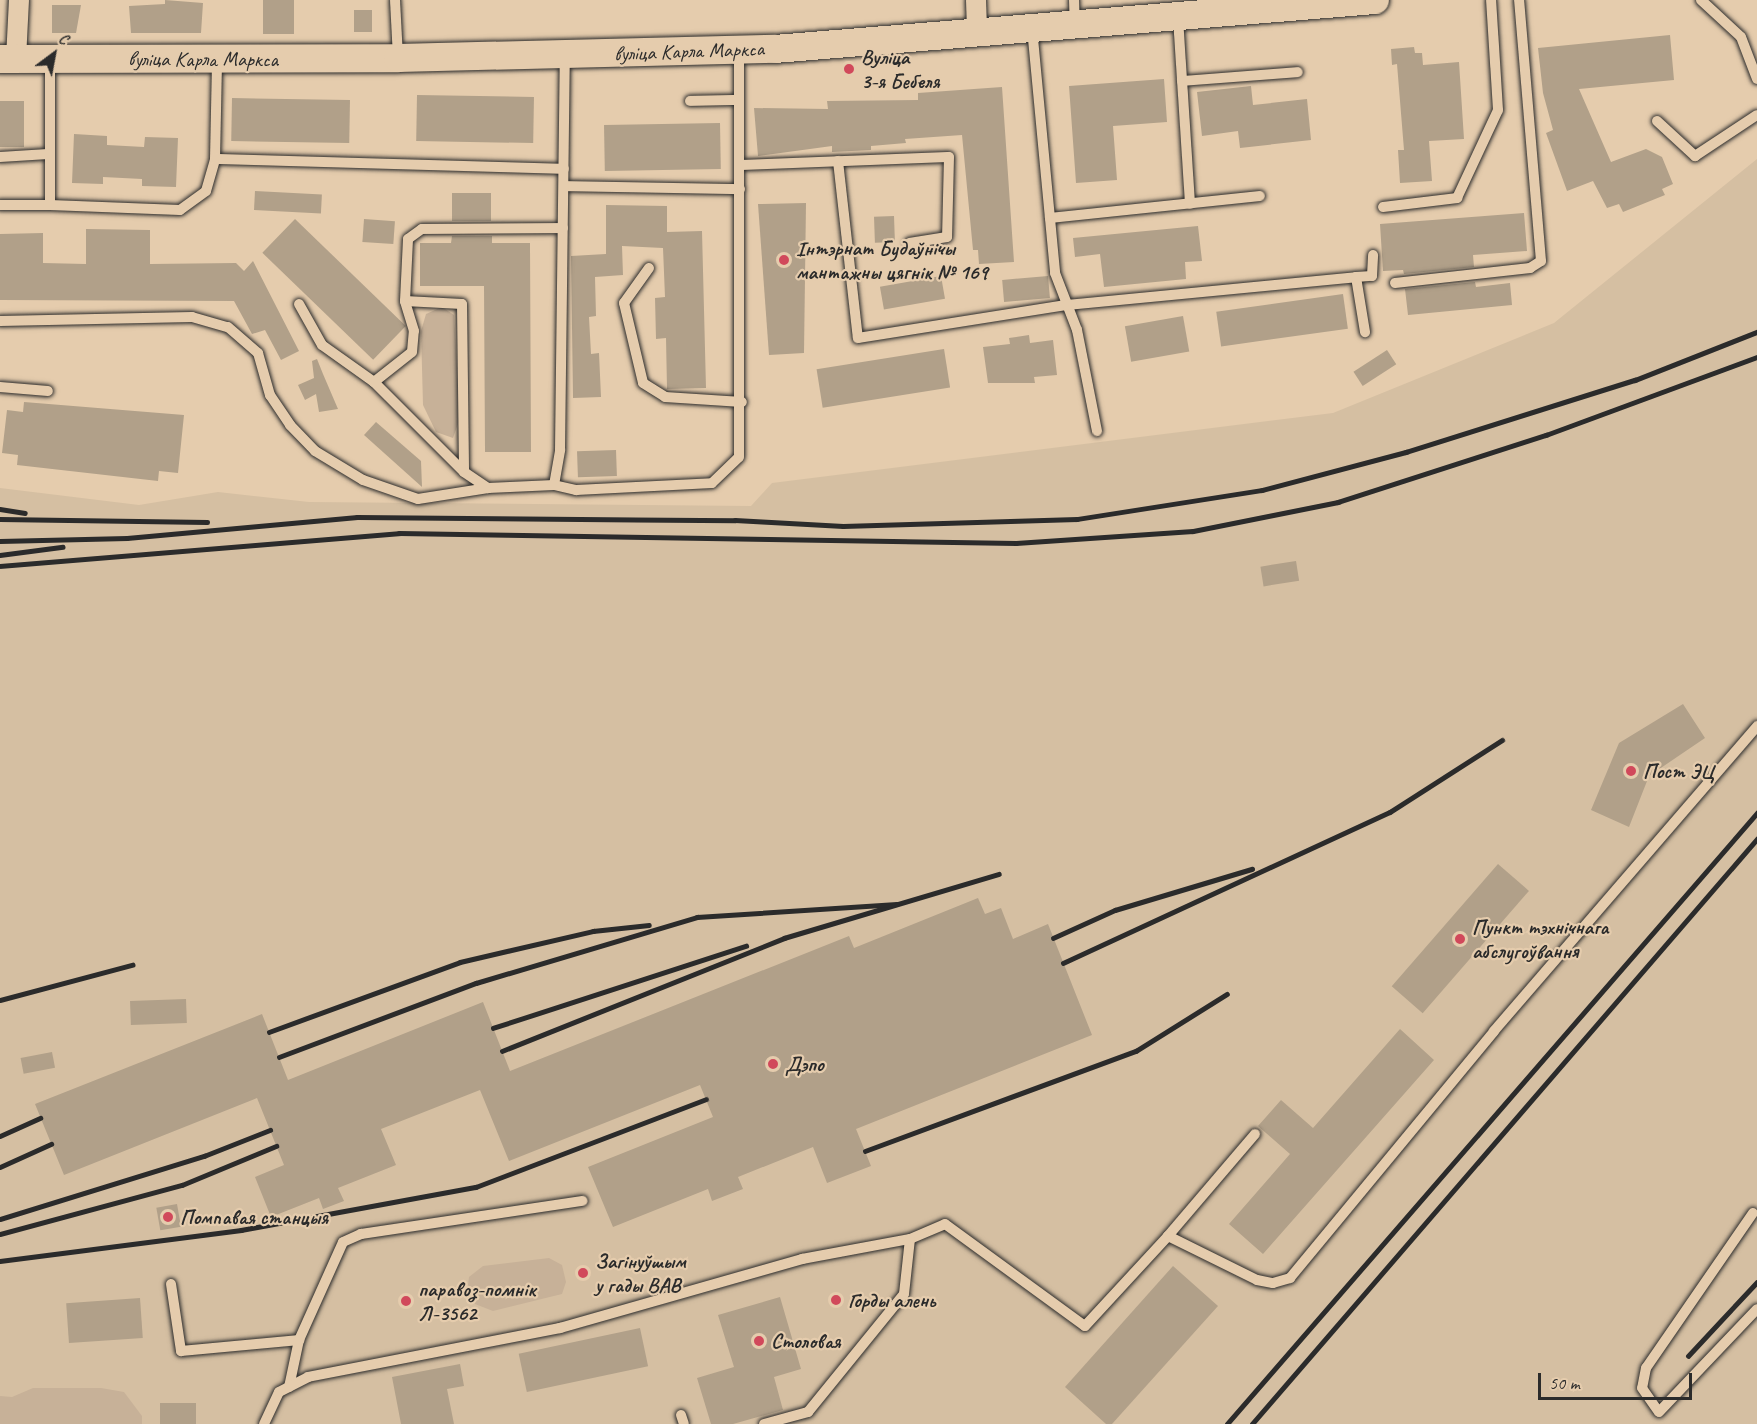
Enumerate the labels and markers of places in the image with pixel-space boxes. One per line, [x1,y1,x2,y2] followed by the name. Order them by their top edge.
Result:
[861,44,939,94] place label: Вуліца 3-я Бебеля
[842,62,856,76] marker: Вуліца 3-я Бебеля
[796,235,988,285] place label: Інтэрнат Будаўнічы мантажны цягнік № 169
[777,253,791,267] marker: Інтэрнат Будаўнічы мантажны цягнік № 169
[1643,758,1714,784] place label: Пост ЭЦ
[1624,764,1638,778] marker: Пост ЭЦ
[1472,914,1609,964] place label: Пункт тэхнічнага абслугоўвання
[1453,932,1467,946] marker: Пункт тэхнічнага абслугоўвання
[785,1051,824,1077] place label: Дэпо
[766,1057,780,1071] marker: Дэпо
[180,1204,328,1230] place label: Помпавая станцыя
[161,1210,175,1224] marker: Помпавая станцыя
[595,1248,686,1298] place label: Загінуўшым у гады ВАВ
[576,1266,590,1280] marker: Загінуўшым у гады ВАВ
[418,1276,536,1326] place label: паравоз-помнік Л-3562
[848,1287,935,1313] place label: Горды алень
[829,1293,843,1307] marker: Горды алень
[399,1294,413,1308] marker: паравоз-помнік Л-3562
[771,1328,841,1354] place label: Столовая
[752,1334,766,1348] marker: Столовая

